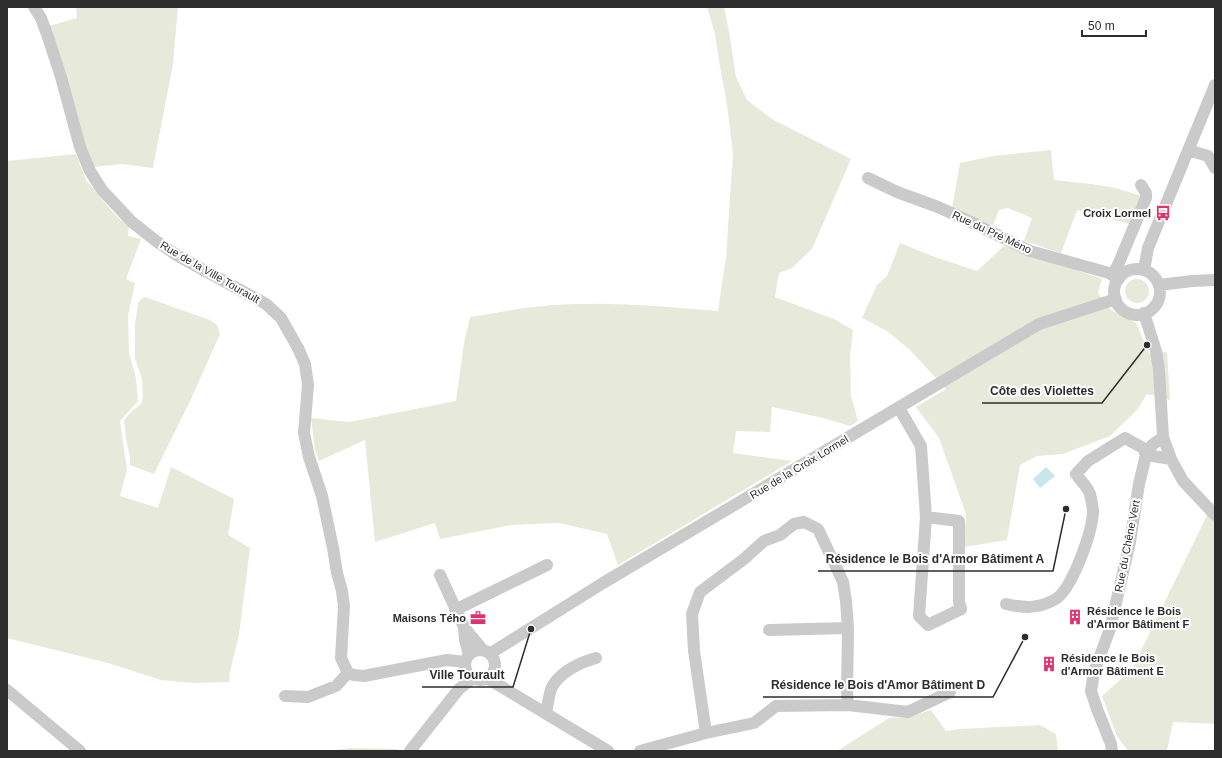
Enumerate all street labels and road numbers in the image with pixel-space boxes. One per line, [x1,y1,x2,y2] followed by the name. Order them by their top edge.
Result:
[950,208,1034,256] street label: Rue du Pré Méno
[158,239,262,305] street label: Rue de la Ville Tourault
[748,433,850,501] street label: Rue de la Croix Lormel
[1112,499,1142,593] street label: Rue du Chêne Vert

